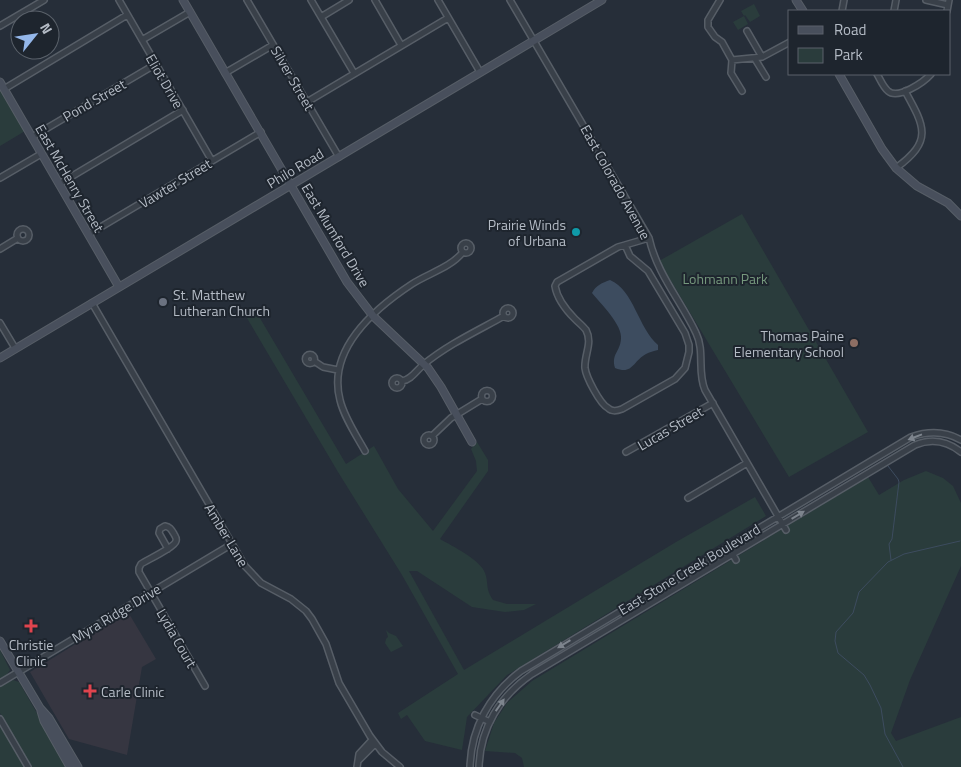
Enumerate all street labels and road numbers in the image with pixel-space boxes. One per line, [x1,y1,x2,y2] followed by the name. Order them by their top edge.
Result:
[266,42,320,114] street label: Silver Street
[141,50,189,112] street label: Eliot Drive
[59,73,130,127] street label: Pond Street
[30,120,110,236] street label: East McHenry Street
[576,121,656,243] street label: East Colorado Avenue
[263,143,327,193] street label: Philo Road
[135,153,215,213] street label: Vawter Street
[297,179,375,291] street label: East Mumford Drive
[633,401,707,455] street label: Lucas Street
[200,499,254,571] street label: Amber Lane
[614,518,764,620] street label: East Stone Creek Boulevard
[68,578,164,648] street label: Myra Ridge Drive
[152,604,202,672] street label: Lydia Court

